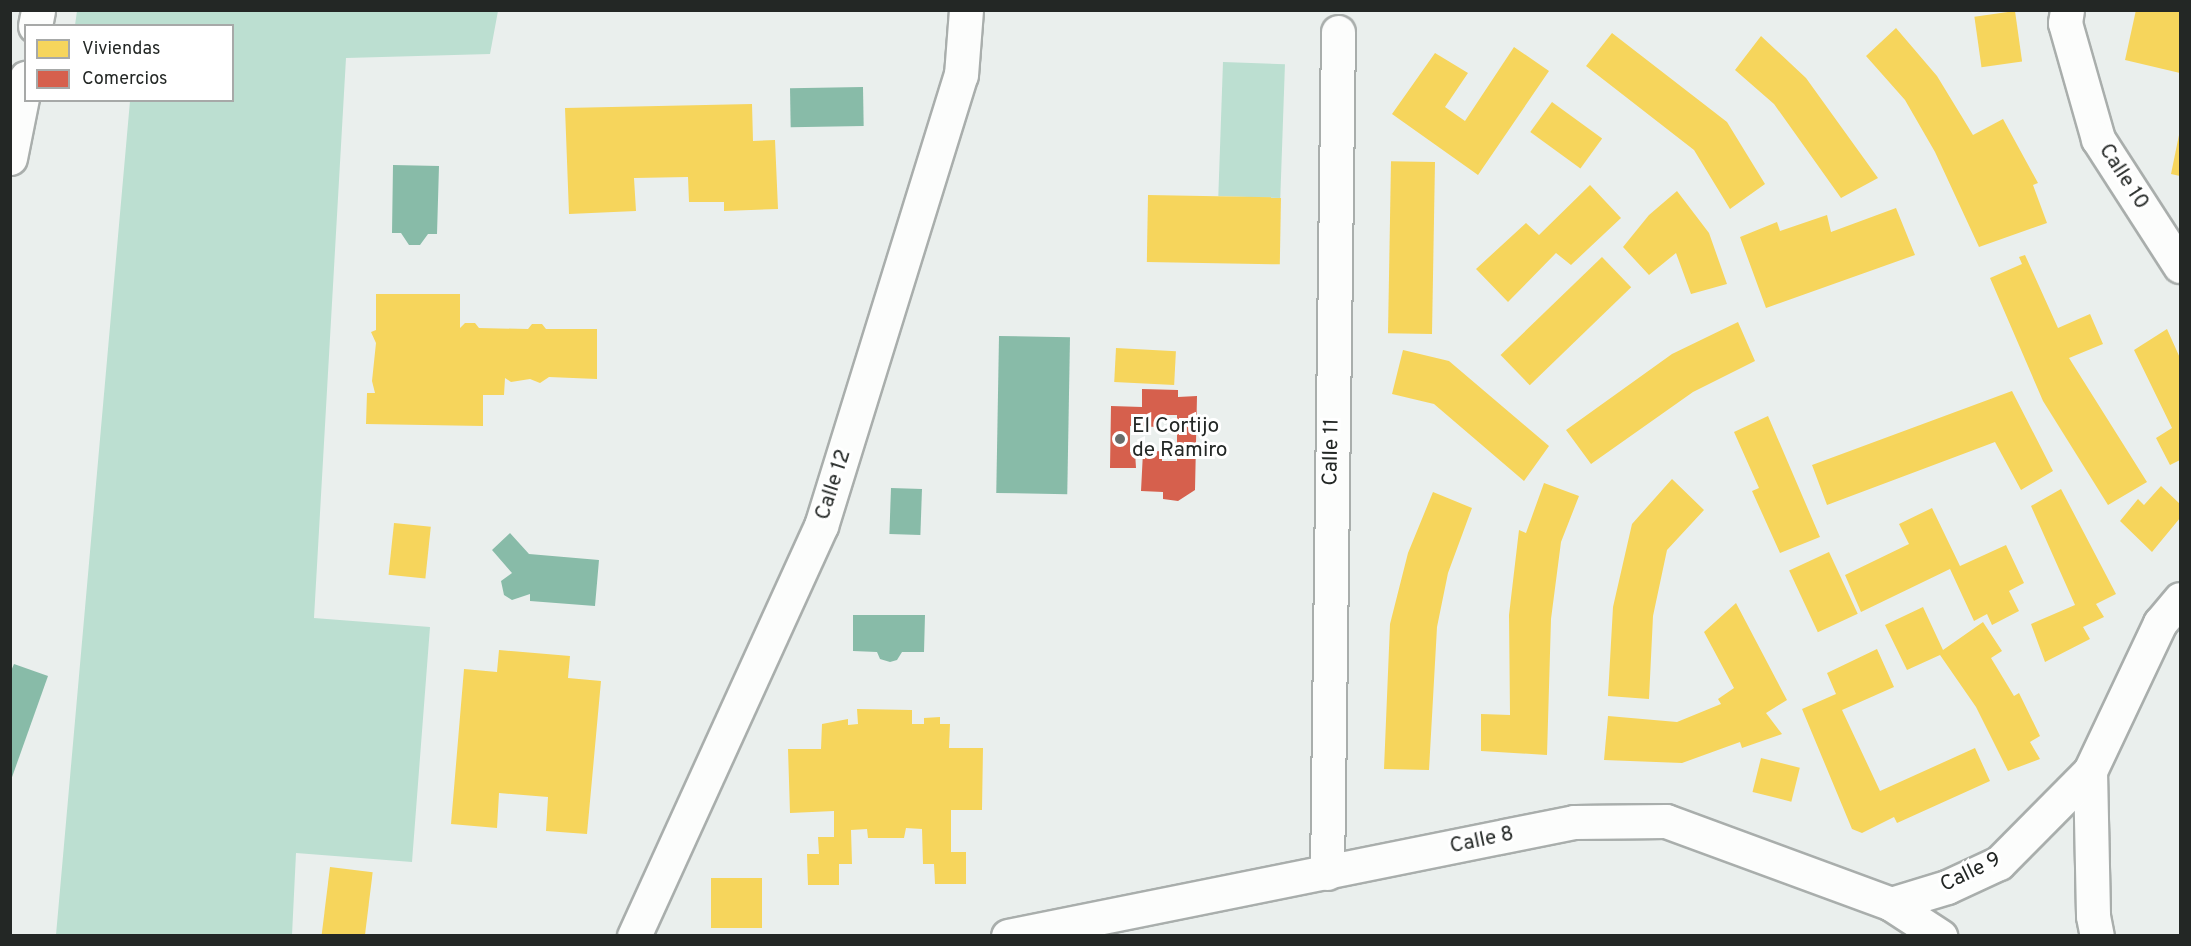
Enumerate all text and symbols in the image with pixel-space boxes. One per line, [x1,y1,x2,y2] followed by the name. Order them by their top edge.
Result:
[24,24,234,102] legend
[82,38,160,61] text: Viviendas
[82,68,168,91] text: Comercios
[2093,139,2153,215] street label: Calle 10
[1132,414,1228,464] place label: El Cortijo de Ramiro
[1319,418,1345,486] street label: Calle 11
[1113,432,1127,446] marker: El Cortijo de Ramiro
[811,447,857,523] street label: Calle 12
[1448,822,1516,860] street label: Calle 8
[1937,848,2005,898] street label: Calle 9

